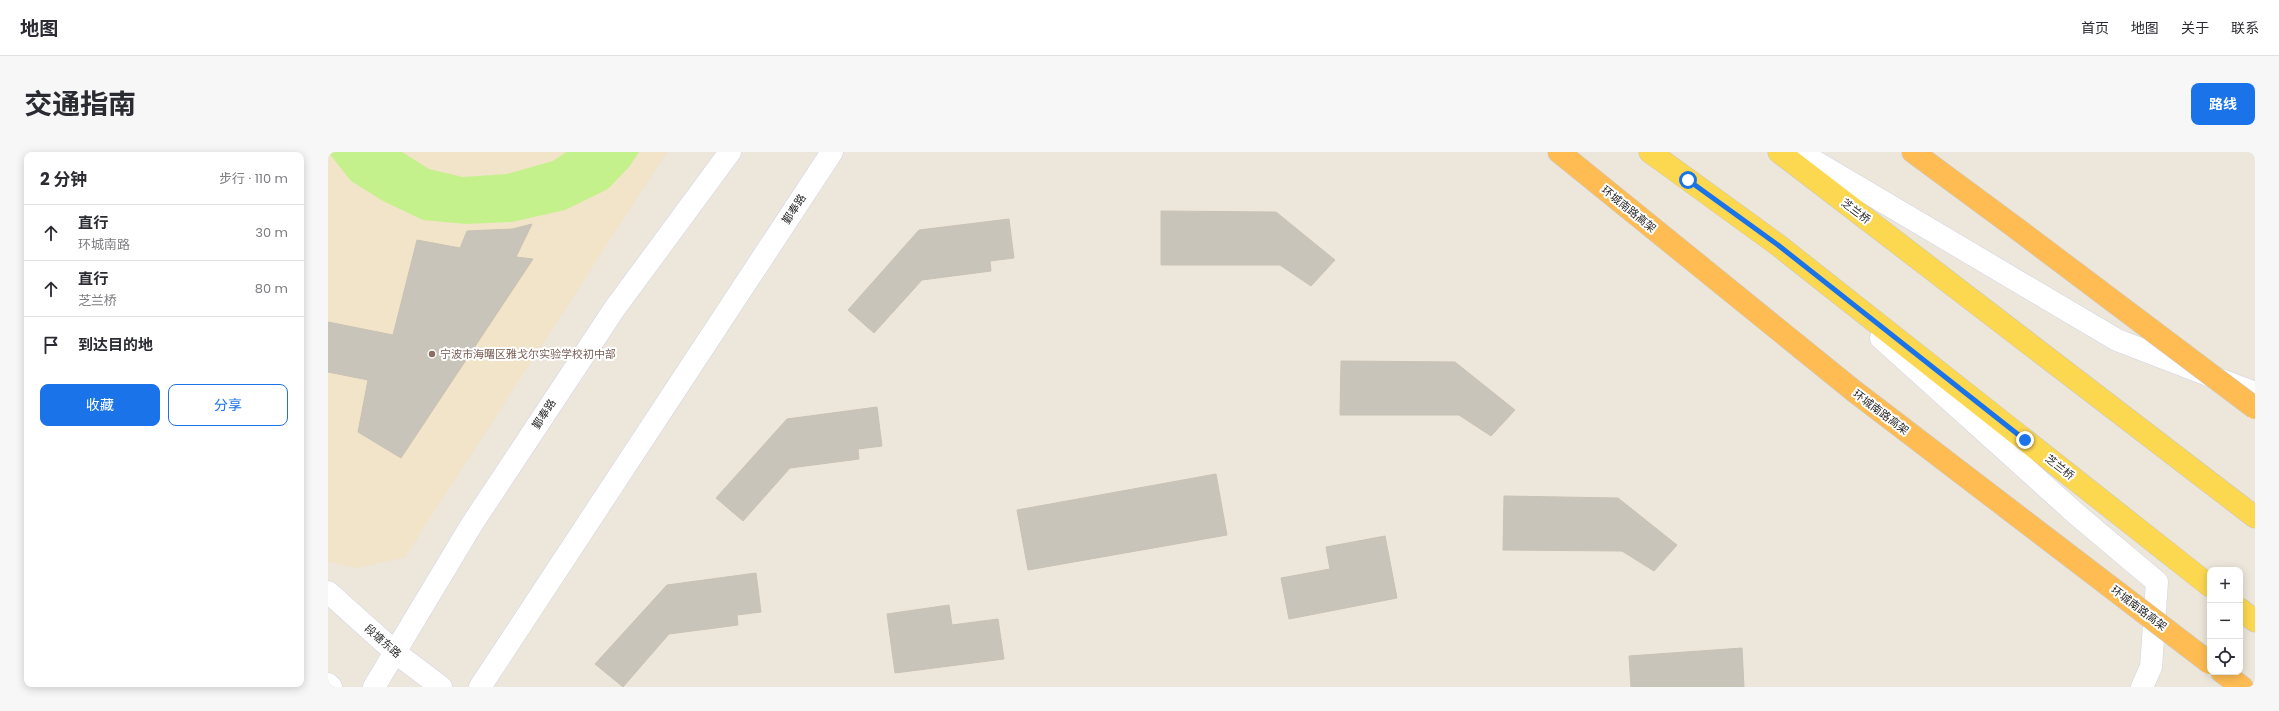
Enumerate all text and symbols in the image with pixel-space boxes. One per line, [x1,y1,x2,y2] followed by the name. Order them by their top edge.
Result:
[20,15,58,42] text: 地图
[2081,18,2109,38] text: 首页
[2131,18,2159,38] text: 地图
[2181,18,2209,38] text: 关于
[2231,18,2259,38] text: 联系
[2191,83,2255,125] button: 路线
[24,85,136,124] text: 交通指南
[40,167,87,191] text: 2 分钟
[219,169,288,188] text: 步行 · 110 m
[1679,171,1697,189] route start
[1598,182,1660,236] street label: 环城南路高架
[778,191,810,227] street label: 鄞奉路
[1838,195,1874,227] street label: 芝兰桥
[78,212,108,233] text: 直行
[40,222,62,244] icon: ahead
[255,223,288,242] text: 30 m
[78,235,130,254] text: 环城南路
[78,268,108,289] text: 直行
[40,278,62,300] icon: ahead
[255,279,288,298] text: 80 m
[78,291,117,310] text: 芝兰桥
[40,334,62,356] icon: arrive
[78,334,153,355] text: 到达目的地
[440,346,616,362] place label: 宁波市海曙区雅戈尔实验学校初中部
[427,349,437,359] marker: 宁波市海曙区雅戈尔实验学校初中部
[40,384,160,426] button: 收藏
[168,384,288,426] button: 分享
[1850,386,1912,438] street label: 环城南路高架
[528,396,560,432] street label: 鄞奉路
[2016,431,2034,449] route end
[2042,451,2078,483] street label: 芝兰桥
[2207,567,2243,675] map controls
[2207,567,2243,603] button: +
[2108,582,2170,634] street label: 环城南路高架
[2207,603,2243,639] button: −
[361,621,405,661] street label: 段塘东路
[2207,639,2243,675] button: locate

